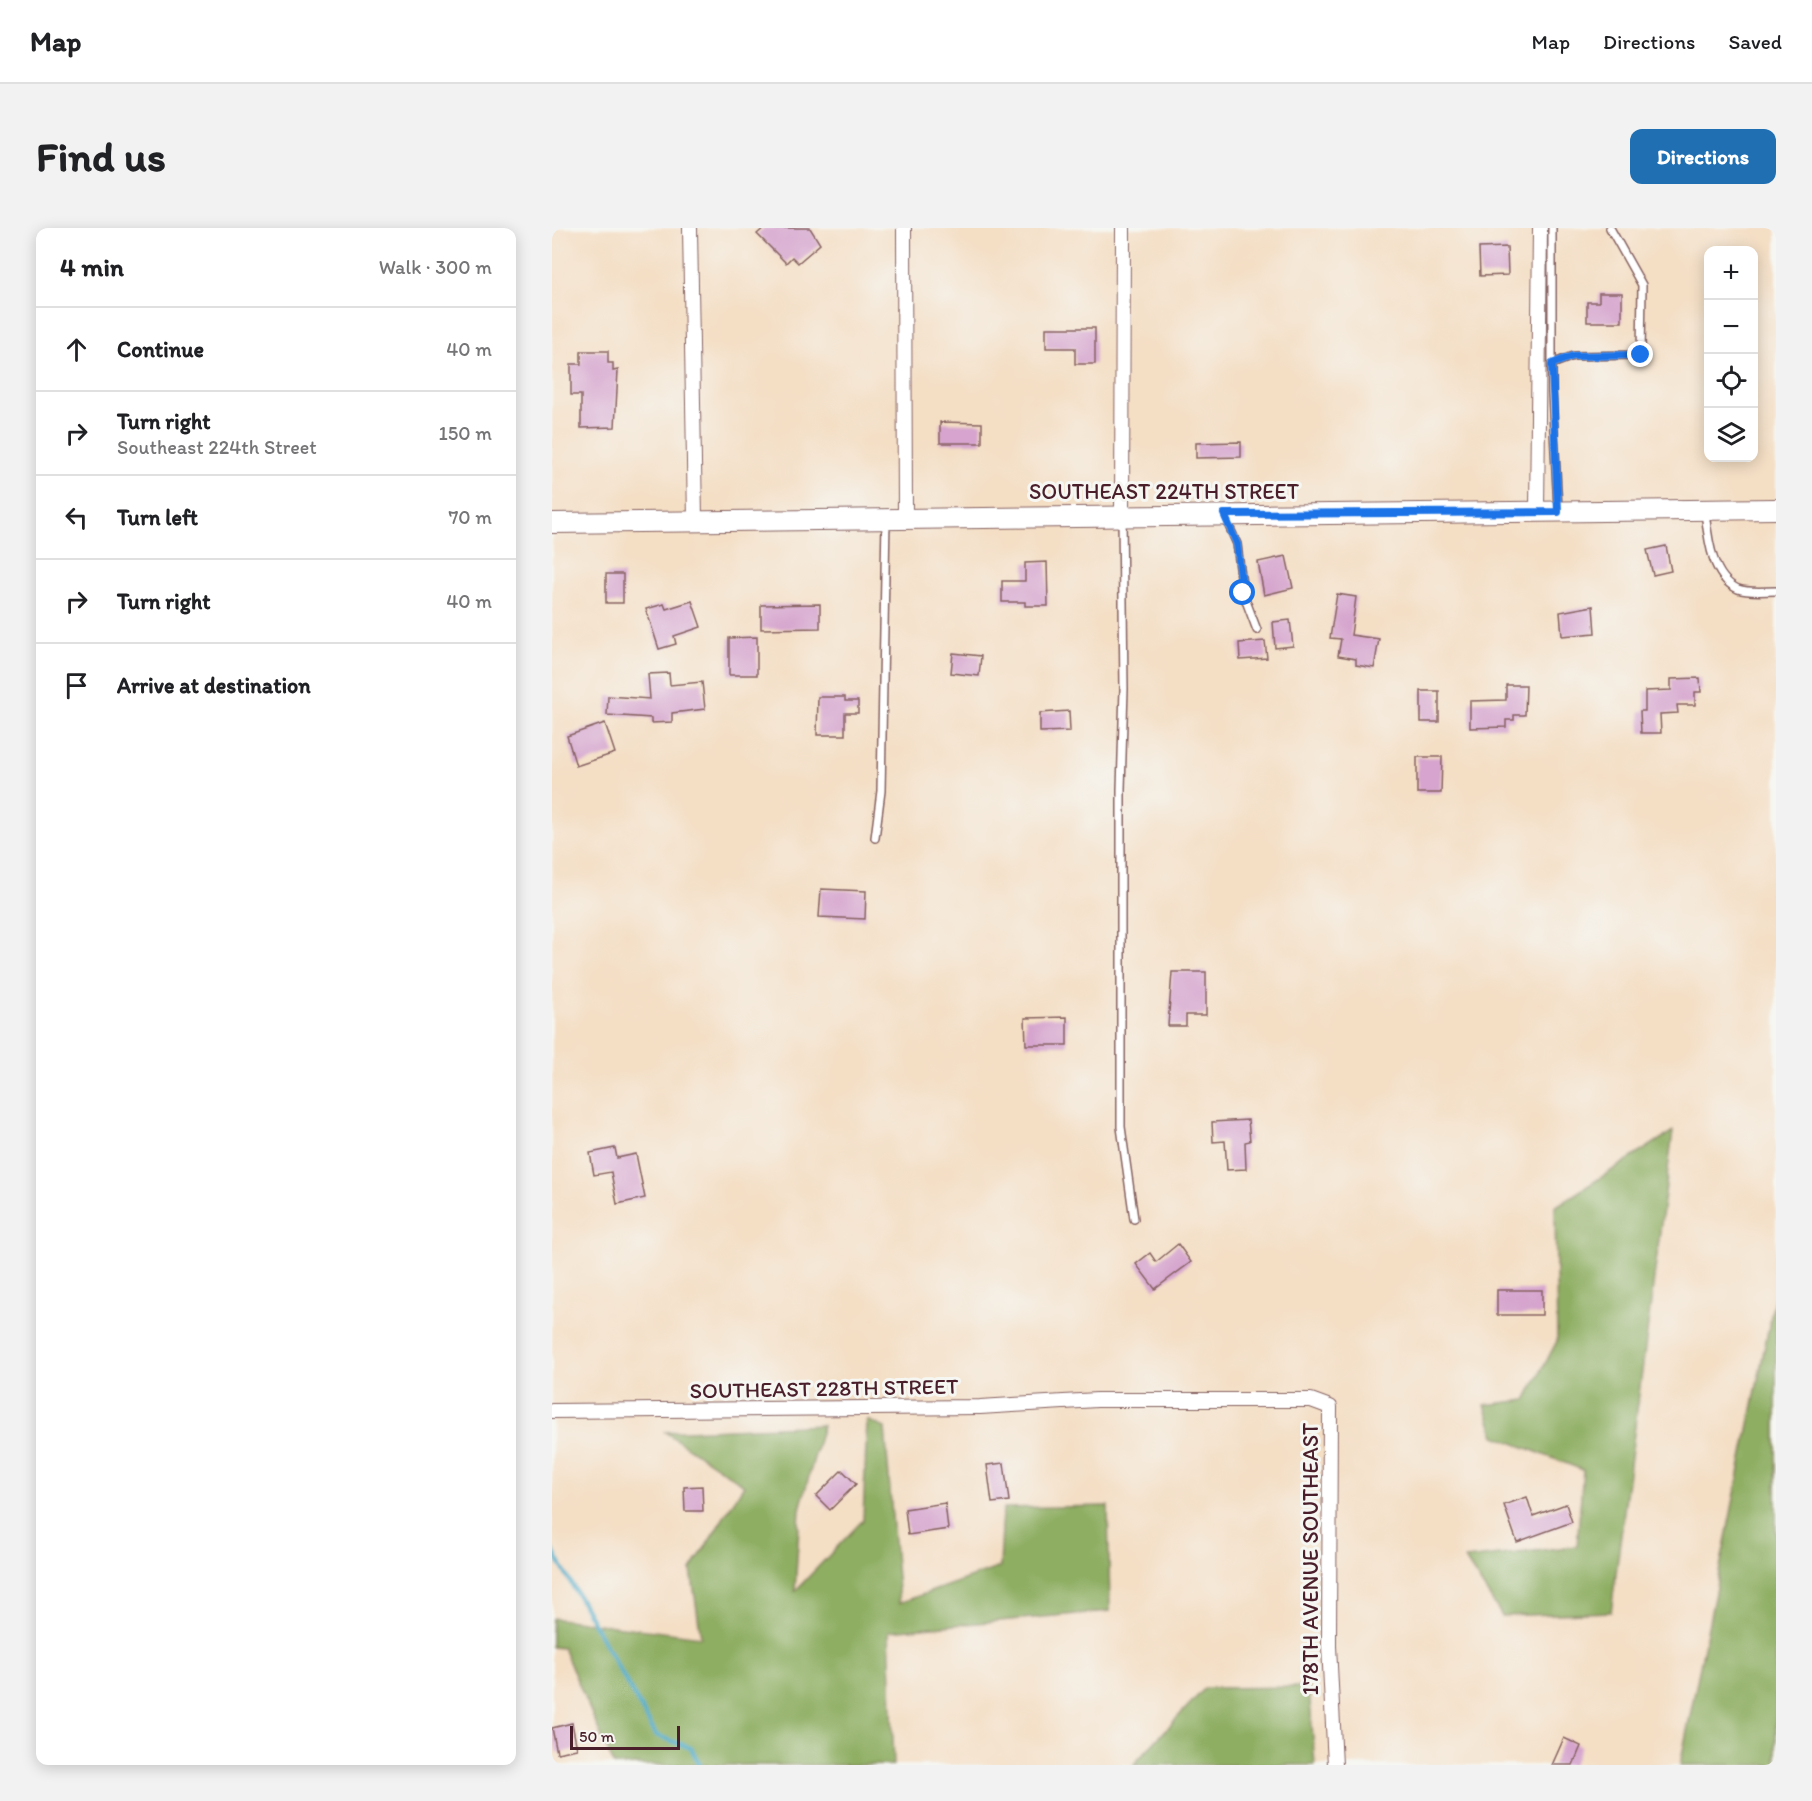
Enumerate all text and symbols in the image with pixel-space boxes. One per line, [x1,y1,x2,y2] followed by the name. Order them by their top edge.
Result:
[30,24,81,58] text: Map
[1532,29,1570,54] text: Map
[1603,29,1695,54] text: Directions
[1728,29,1782,54] text: Saved
[1630,129,1776,184] button: Directions
[36,131,166,182] text: Find us
[1704,246,1758,462] map controls
[1704,246,1758,300] button: +
[60,251,124,283] text: 4 min
[379,255,492,279] text: Walk · 300 m
[1704,300,1758,354] button: −
[60,333,93,366] icon: ahead
[117,336,204,363] text: Continue
[446,337,492,361] text: 40 m
[1627,341,1653,367] route end
[1704,354,1758,408] button: locate
[117,408,211,435] text: Turn right
[1704,408,1758,462] button: layers
[60,417,93,450] icon: right
[439,421,492,445] text: 150 m
[117,435,317,459] text: Southeast 224th Street
[1029,478,1300,505] street label: SOUTHEAST 224TH STREET
[60,501,93,534] icon: left
[117,504,198,531] text: Turn left
[448,505,492,529] text: 70 m
[1229,579,1255,605] route start
[60,585,93,618] icon: right
[117,588,211,615] text: Turn right
[446,589,492,613] text: 40 m
[60,669,93,702] icon: arrive
[117,672,311,699] text: Arrive at destination
[689,1373,959,1404] street label: SOUTHEAST 228TH STREET
[1297,1422,1324,1695] street label: 178TH AVENUE SOUTHEAST
[570,1723,680,1750] scale bar
[579,1727,614,1746] text: 50 m

